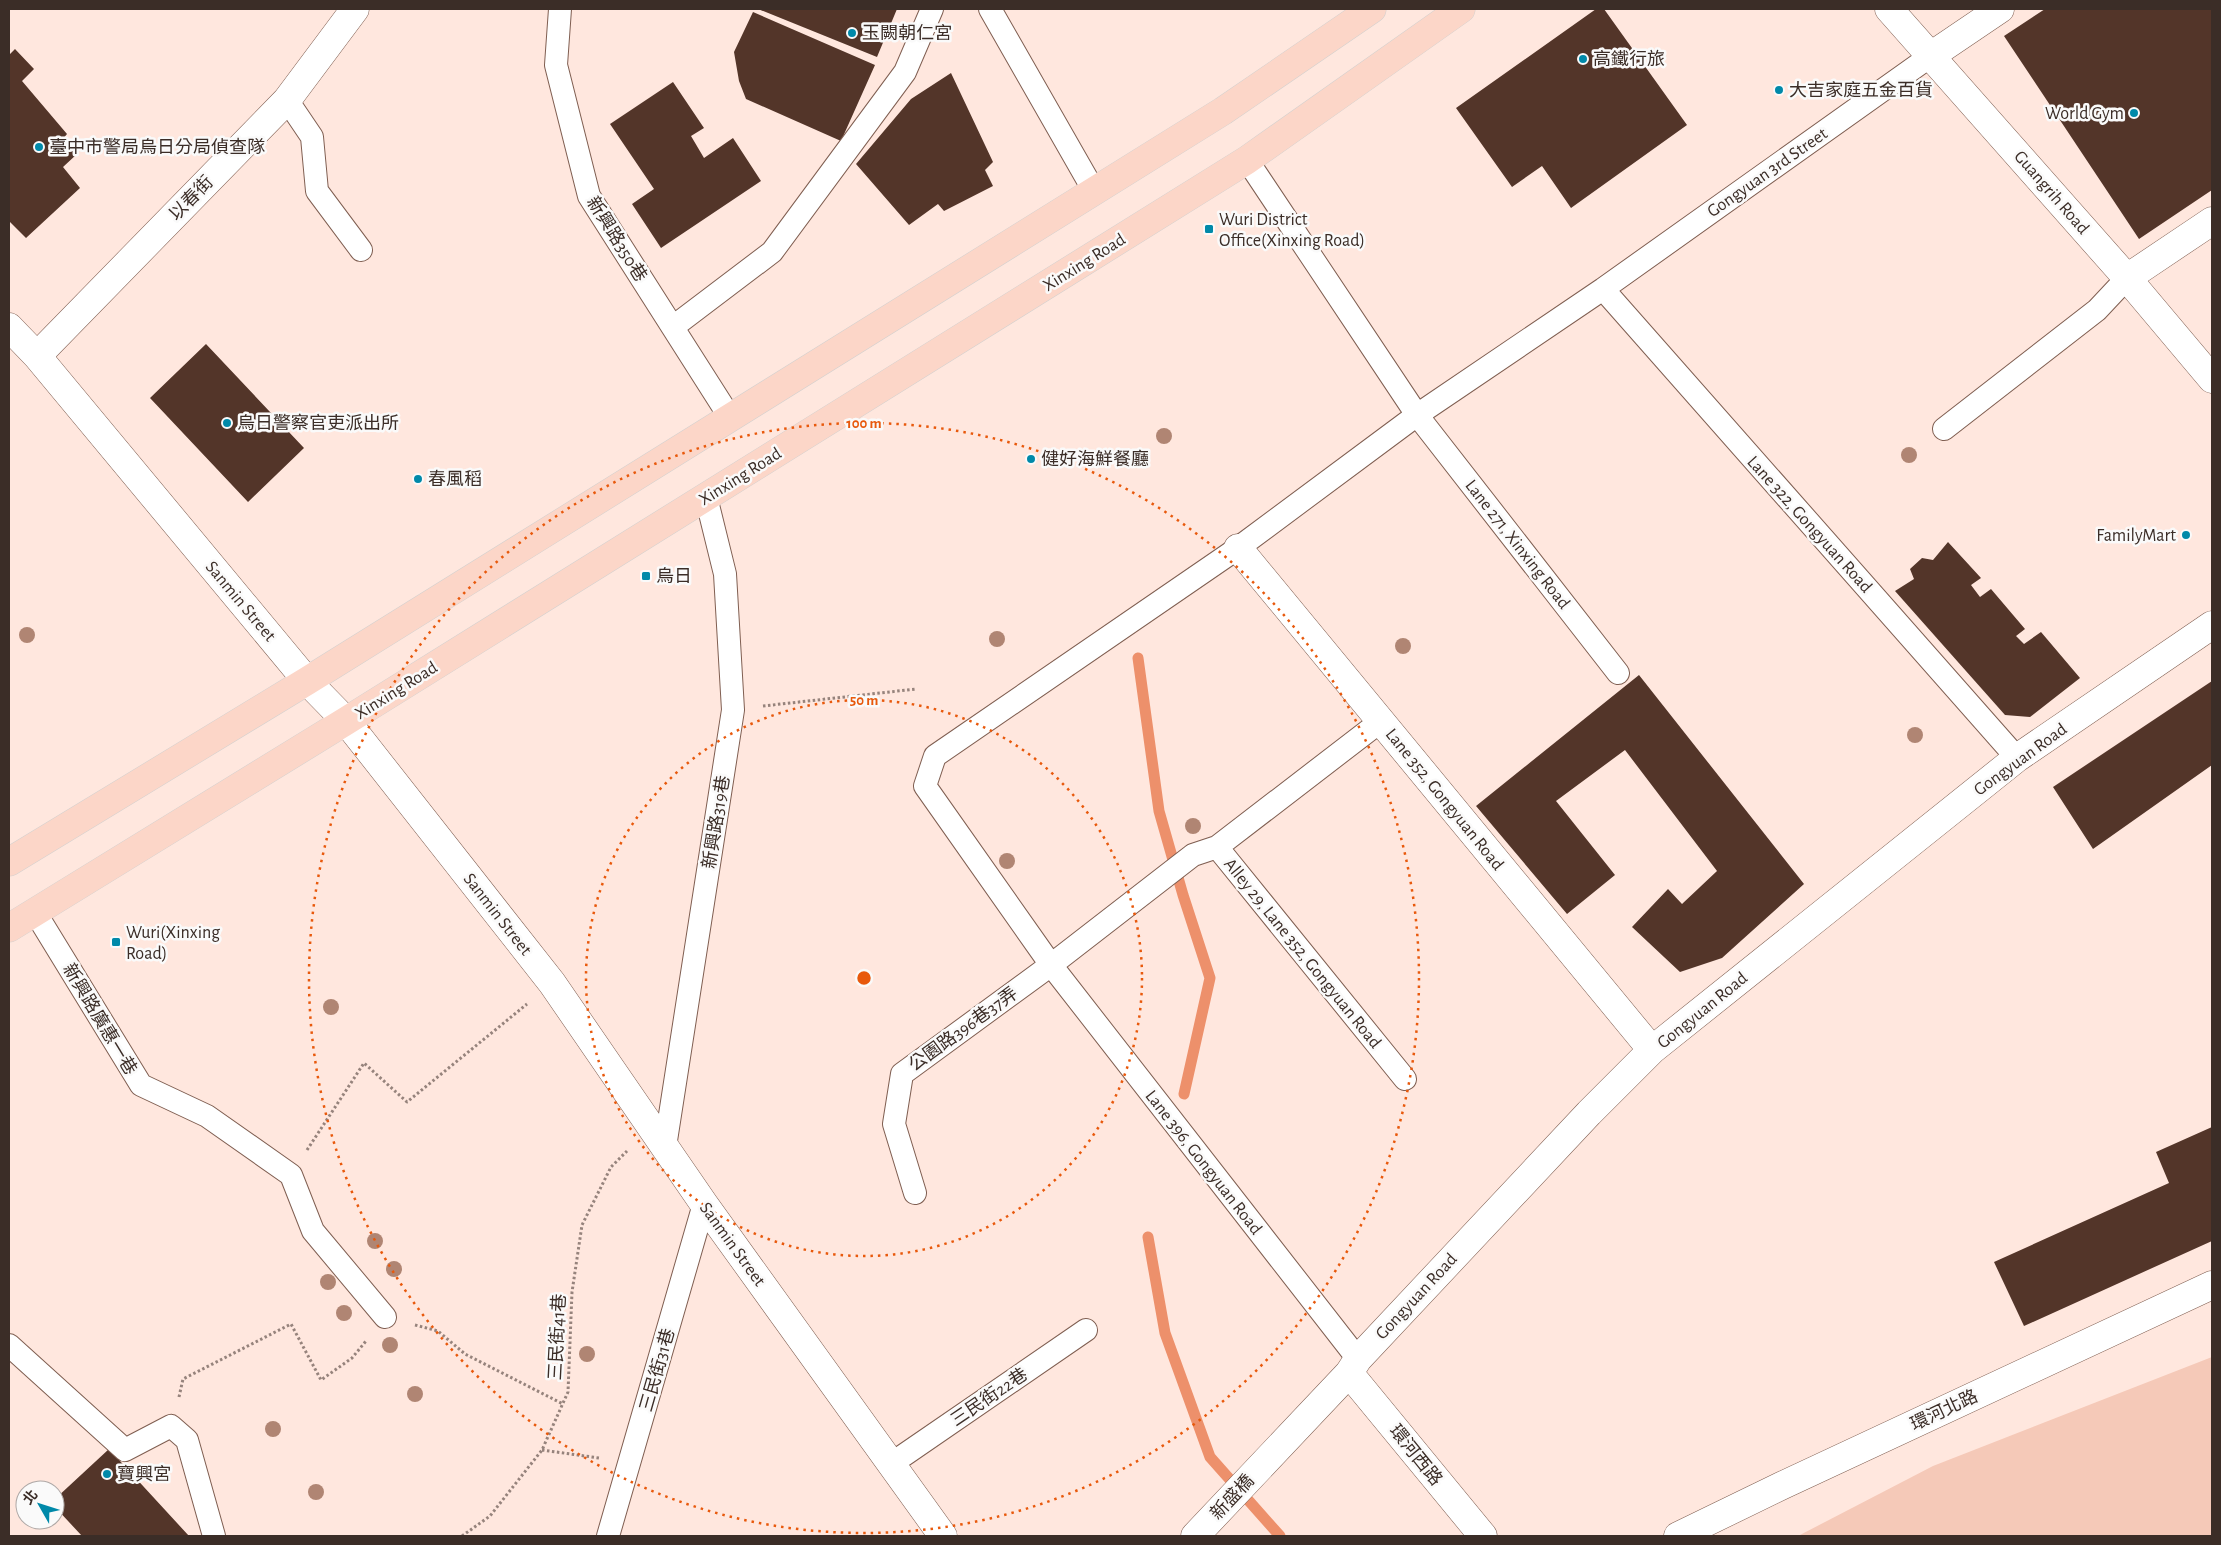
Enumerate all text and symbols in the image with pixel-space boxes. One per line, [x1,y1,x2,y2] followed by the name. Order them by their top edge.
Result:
[862,23,952,43] place label: 玉闕朝仁宮
[846,27,858,39] marker: 玉闕朝仁宮
[1593,49,1665,69] place label: 高鐵行旅
[1577,53,1589,65] marker: 高鐵行旅
[1789,80,1933,100] place label: 大吉家庭五金百貨
[1773,84,1785,96] marker: 大吉家庭五金百貨
[2045,105,2124,123] place label: World Gym
[2128,107,2140,119] marker: World Gym
[1704,124,1831,221] street label: Gongyuan 3rd Street
[49,137,265,157] place label: 臺中市警局烏日分局偵查隊
[33,141,45,153] marker: 臺中市警局烏日分局偵查隊
[2010,147,2092,238] street label: Guangrih Road
[165,172,217,224] street label: 以春街
[583,193,651,285] street label: 新興路350巷
[1219,211,1365,250] place label: Wuri District Office(Xinxing Road)
[1203,223,1215,235] marker: Wuri District Office(Xinxing Road)
[1040,230,1129,295] street label: Xinxing Road
[237,413,399,433] place label: 烏日警察官吏派出所
[846,416,882,431] text: 100 m
[221,417,233,429] marker: 烏日警察官吏派出所
[696,444,785,509] street label: Xinxing Road
[1041,449,1149,469] place label: 健好海鮮餐廳
[1025,453,1037,465] marker: 健好海鮮餐廳
[1743,453,1875,597] street label: Lane 322, Gongyuan Road
[428,469,482,489] place label: 春風稻
[412,473,424,485] marker: 春風稻
[1461,477,1573,613] street label: Lane 271, Xinxing Road
[2096,527,2176,545] place label: FamilyMart
[2180,529,2192,541] marker: FamilyMart
[202,558,279,645] street label: Sanmin Street
[656,567,692,586] place label: 烏日
[640,570,652,582] marker: 烏日
[352,658,441,723] street label: Xinxing Road
[850,693,878,708] text: 50 m
[1971,720,2070,799] street label: Gongyuan Road
[1382,725,1507,874] street label: Lane 352, Gongyuan Road
[699,774,733,870] street label: 新興路319巷
[1220,855,1384,1052] street label: Alley 29, Lane 352, Gongyuan Road
[460,870,535,959] street label: Sanmin Street
[126,924,220,963] place label: Wuri(Xinxing Road)
[110,936,122,948] marker: Wuri(Xinxing Road)
[59,960,141,1078] street label: 新興路廣惠一巷
[855,969,873,987] centre of rings
[1654,969,1751,1052] street label: Gongyuan Road
[905,983,1021,1075] street label: 公園路396巷37弄
[1141,1087,1265,1238] street label: Lane 396, Gongyuan Road
[696,1199,769,1290] street label: Sanmin Street
[1373,1250,1461,1343] street label: Gongyuan Road
[545,1293,569,1381] street label: 三民街41巷
[636,1326,678,1414] street label: 三民街31巷
[947,1364,1031,1430] street label: 三民街22巷
[1907,1386,1981,1434] street label: 環河北路
[1386,1421,1446,1489] street label: 環河西路
[117,1464,171,1484] place label: 寶興宮
[101,1468,113,1480] marker: 寶興宮
[1206,1470,1258,1524] street label: 新盛橋
[15,1480,65,1530] north arrow
[20,1487,41,1507] text: 北

